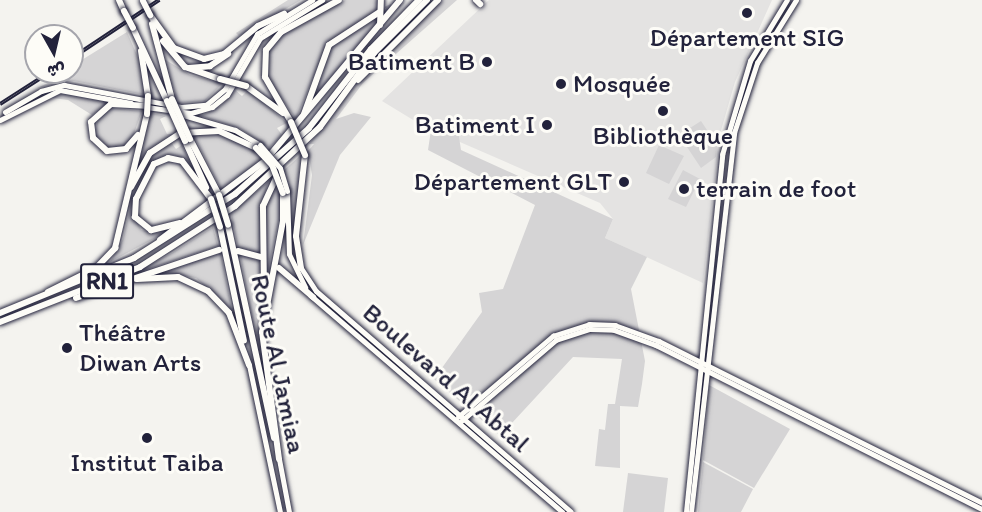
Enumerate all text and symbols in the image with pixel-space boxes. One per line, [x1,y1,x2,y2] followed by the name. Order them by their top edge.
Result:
[740,6,754,20] marker: Département SIG
[650,22,844,54] place label: Département SIG
[24,24,84,84] north arrow
[348,46,475,78] place label: Batiment B
[480,55,494,69] marker: Batiment B
[46,60,66,81] text: ش
[573,68,671,100] place label: Mosquée
[554,77,568,91] marker: Mosquée
[656,104,670,118] marker: Bibliothèque
[415,109,535,141] place label: Batiment I
[540,118,554,132] marker: Batiment I
[593,120,733,152] place label: Bibliothèque
[414,166,612,198] place label: Département GLT
[696,173,856,205] place label: terrain de foot
[617,175,631,189] marker: Département GLT
[677,182,691,196] marker: terrain de foot
[80,260,134,302] road number: RN1
[244,272,312,456] street label: Route Al Jamiaa
[356,297,536,459] street label: Boulevard Al Abtal
[79,317,201,378] place label: Théâtre Diwan Arts
[60,341,74,355] marker: Théâtre Diwan Arts
[140,431,154,445] marker: Institut Taiba
[71,447,223,479] place label: Institut Taiba

